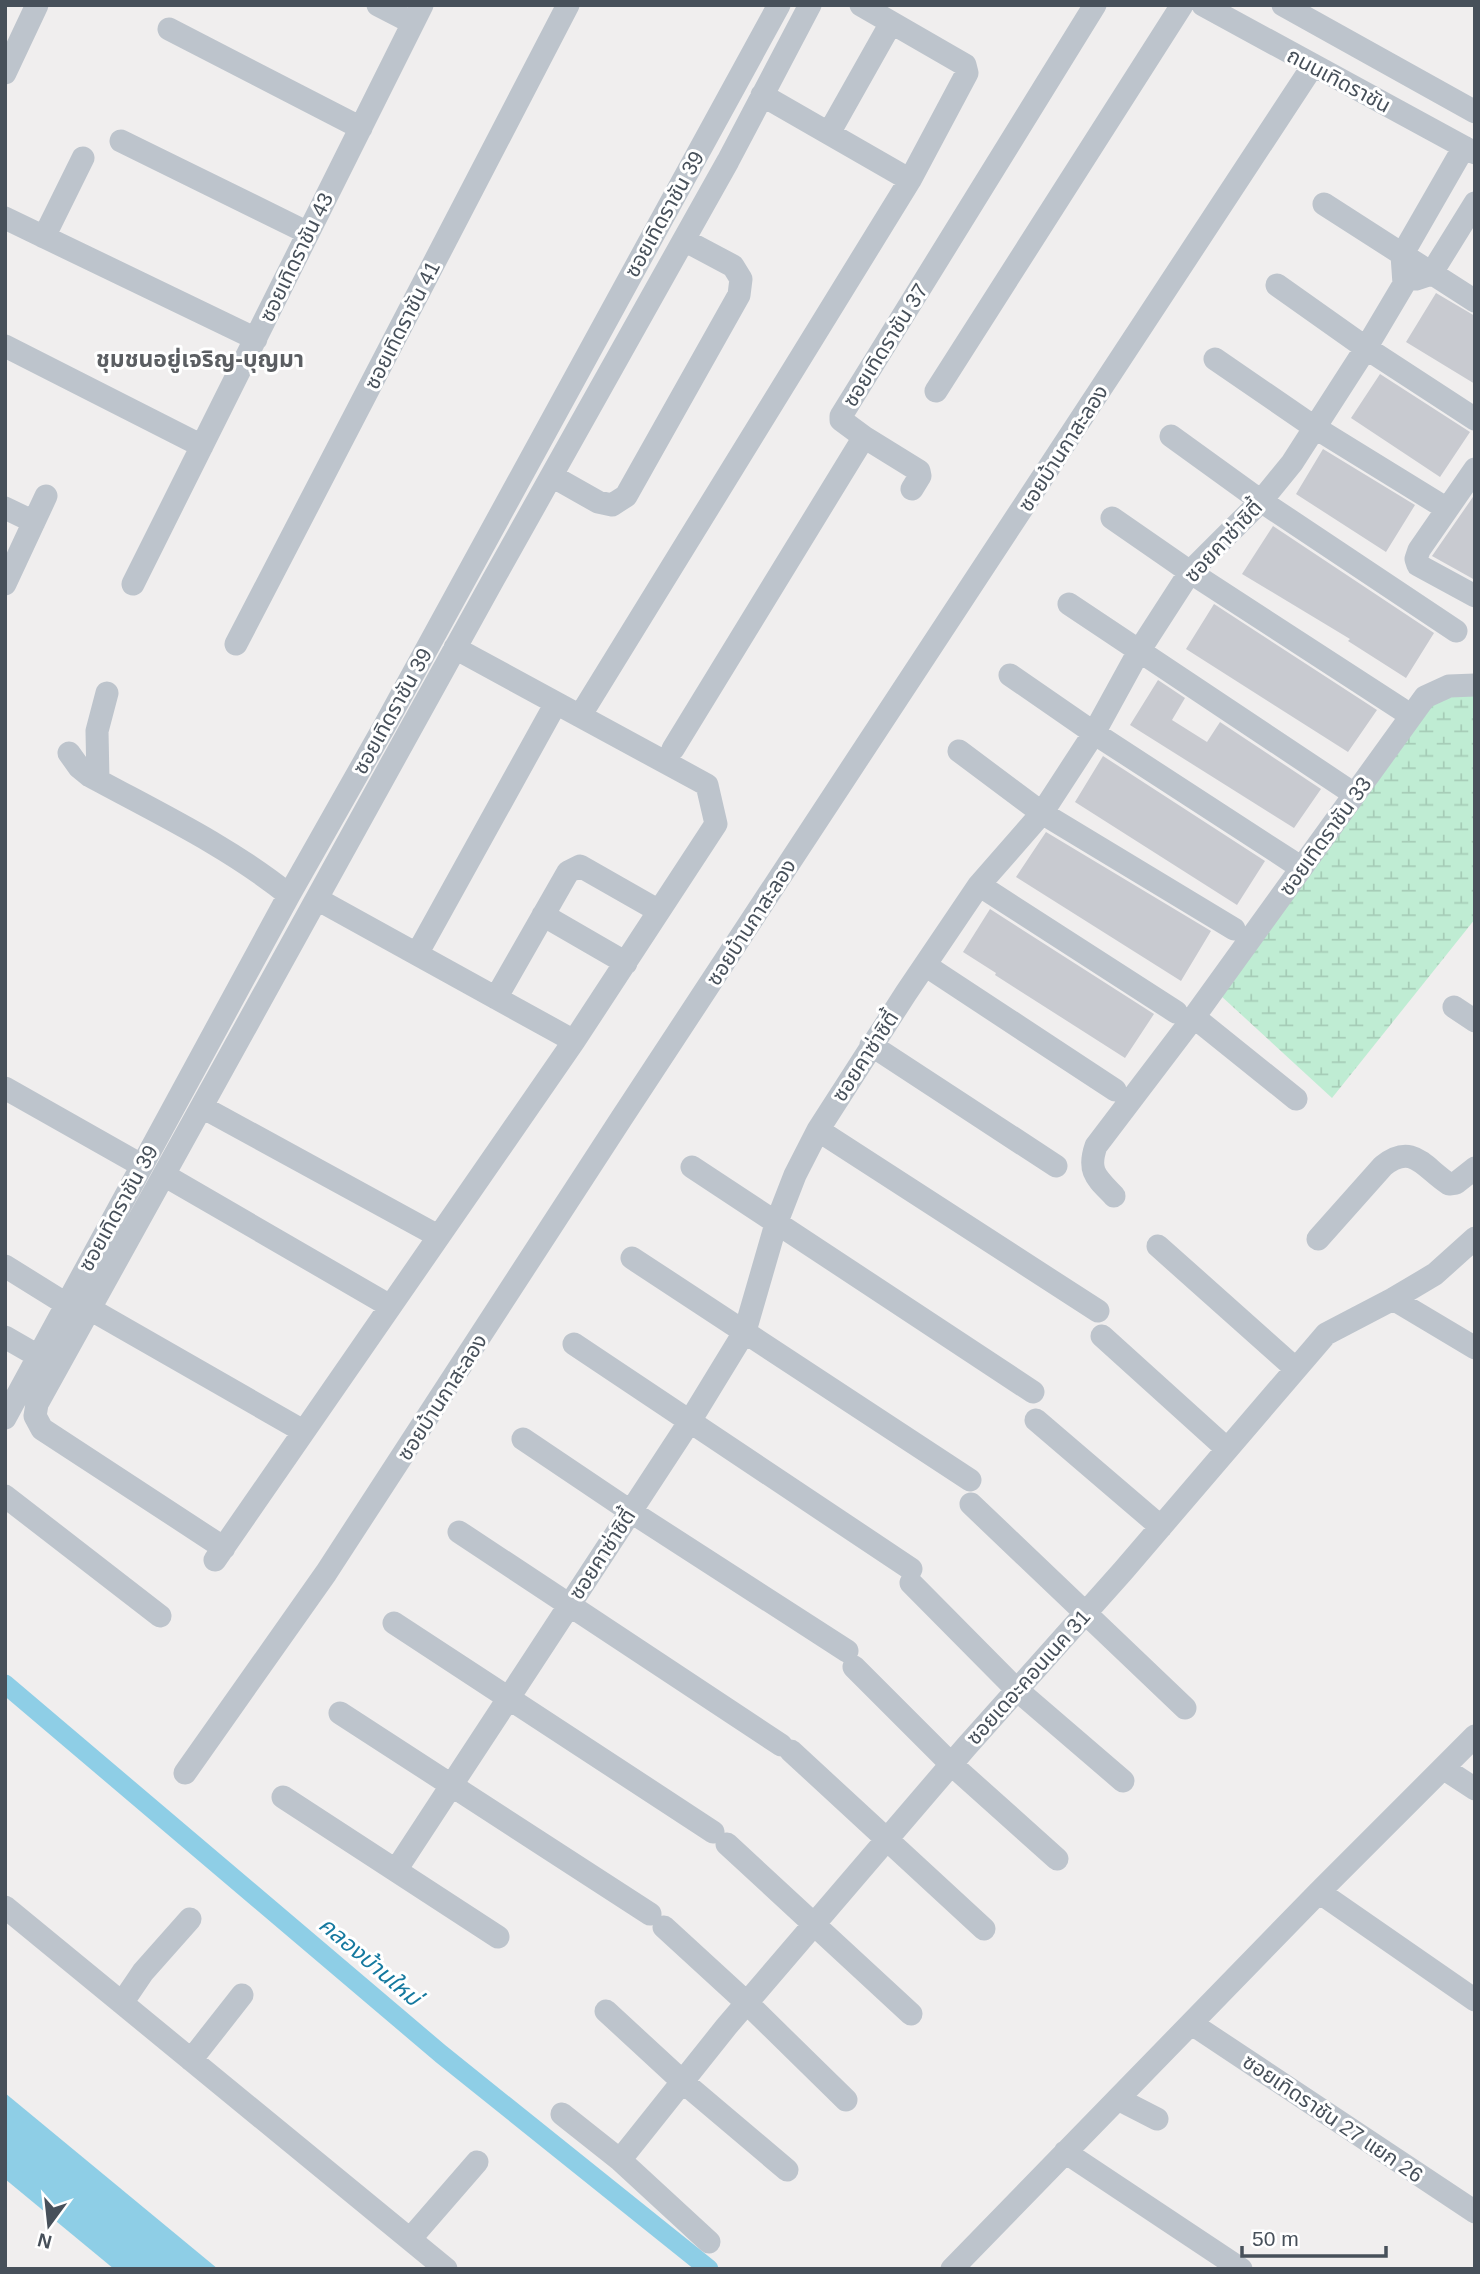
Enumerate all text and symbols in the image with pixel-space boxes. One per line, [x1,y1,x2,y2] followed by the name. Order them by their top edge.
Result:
[1283,43,1395,117] street label: ถนนเทิดราชัน
[620,147,708,281] street label: ซอยเทิดราชัน 39
[255,189,337,325] street label: ซอยเทิดราชัน 43
[360,257,444,393] street label: ซอยเทิดราชัน 41
[838,279,932,411] street label: ซอยเทิดราชัน 37
[96,346,304,373] district label: ชุมชนอยู่เจริญ-บุญมา
[1014,381,1112,515] street label: ซอยบ้านกาสะลอง
[1177,493,1266,586] street label: ซอยคาซ่าซิตี้
[348,644,436,778] street label: ซอยเทิดราชัน 39
[1274,772,1376,900] street label: ซอยเทิดราชัน 33
[702,855,800,989] street label: ซอยบ้านกาสะลอง
[825,1005,903,1105] street label: ซอยคาซ่าซิตี้
[74,1141,162,1275] street label: ซอยเทิดราชัน 39
[393,1330,491,1464] street label: ซอยบ้านกาสะลอง
[562,1503,640,1603] street label: ซอยคาซ่าซิตี้
[962,1605,1094,1749] street label: ซอยเดอะคอนเนค 31
[314,1911,428,2013] water label: คลองบ้านใหม่
[1239,2049,1427,2187] street label: ซอยเทิดราชัน 27 แยก 26
[14,2190,84,2260] north arrow
[1242,2214,1386,2258] scale bar
[1252,2227,1299,2250] text: 50 m
[35,2229,54,2253] text: N

